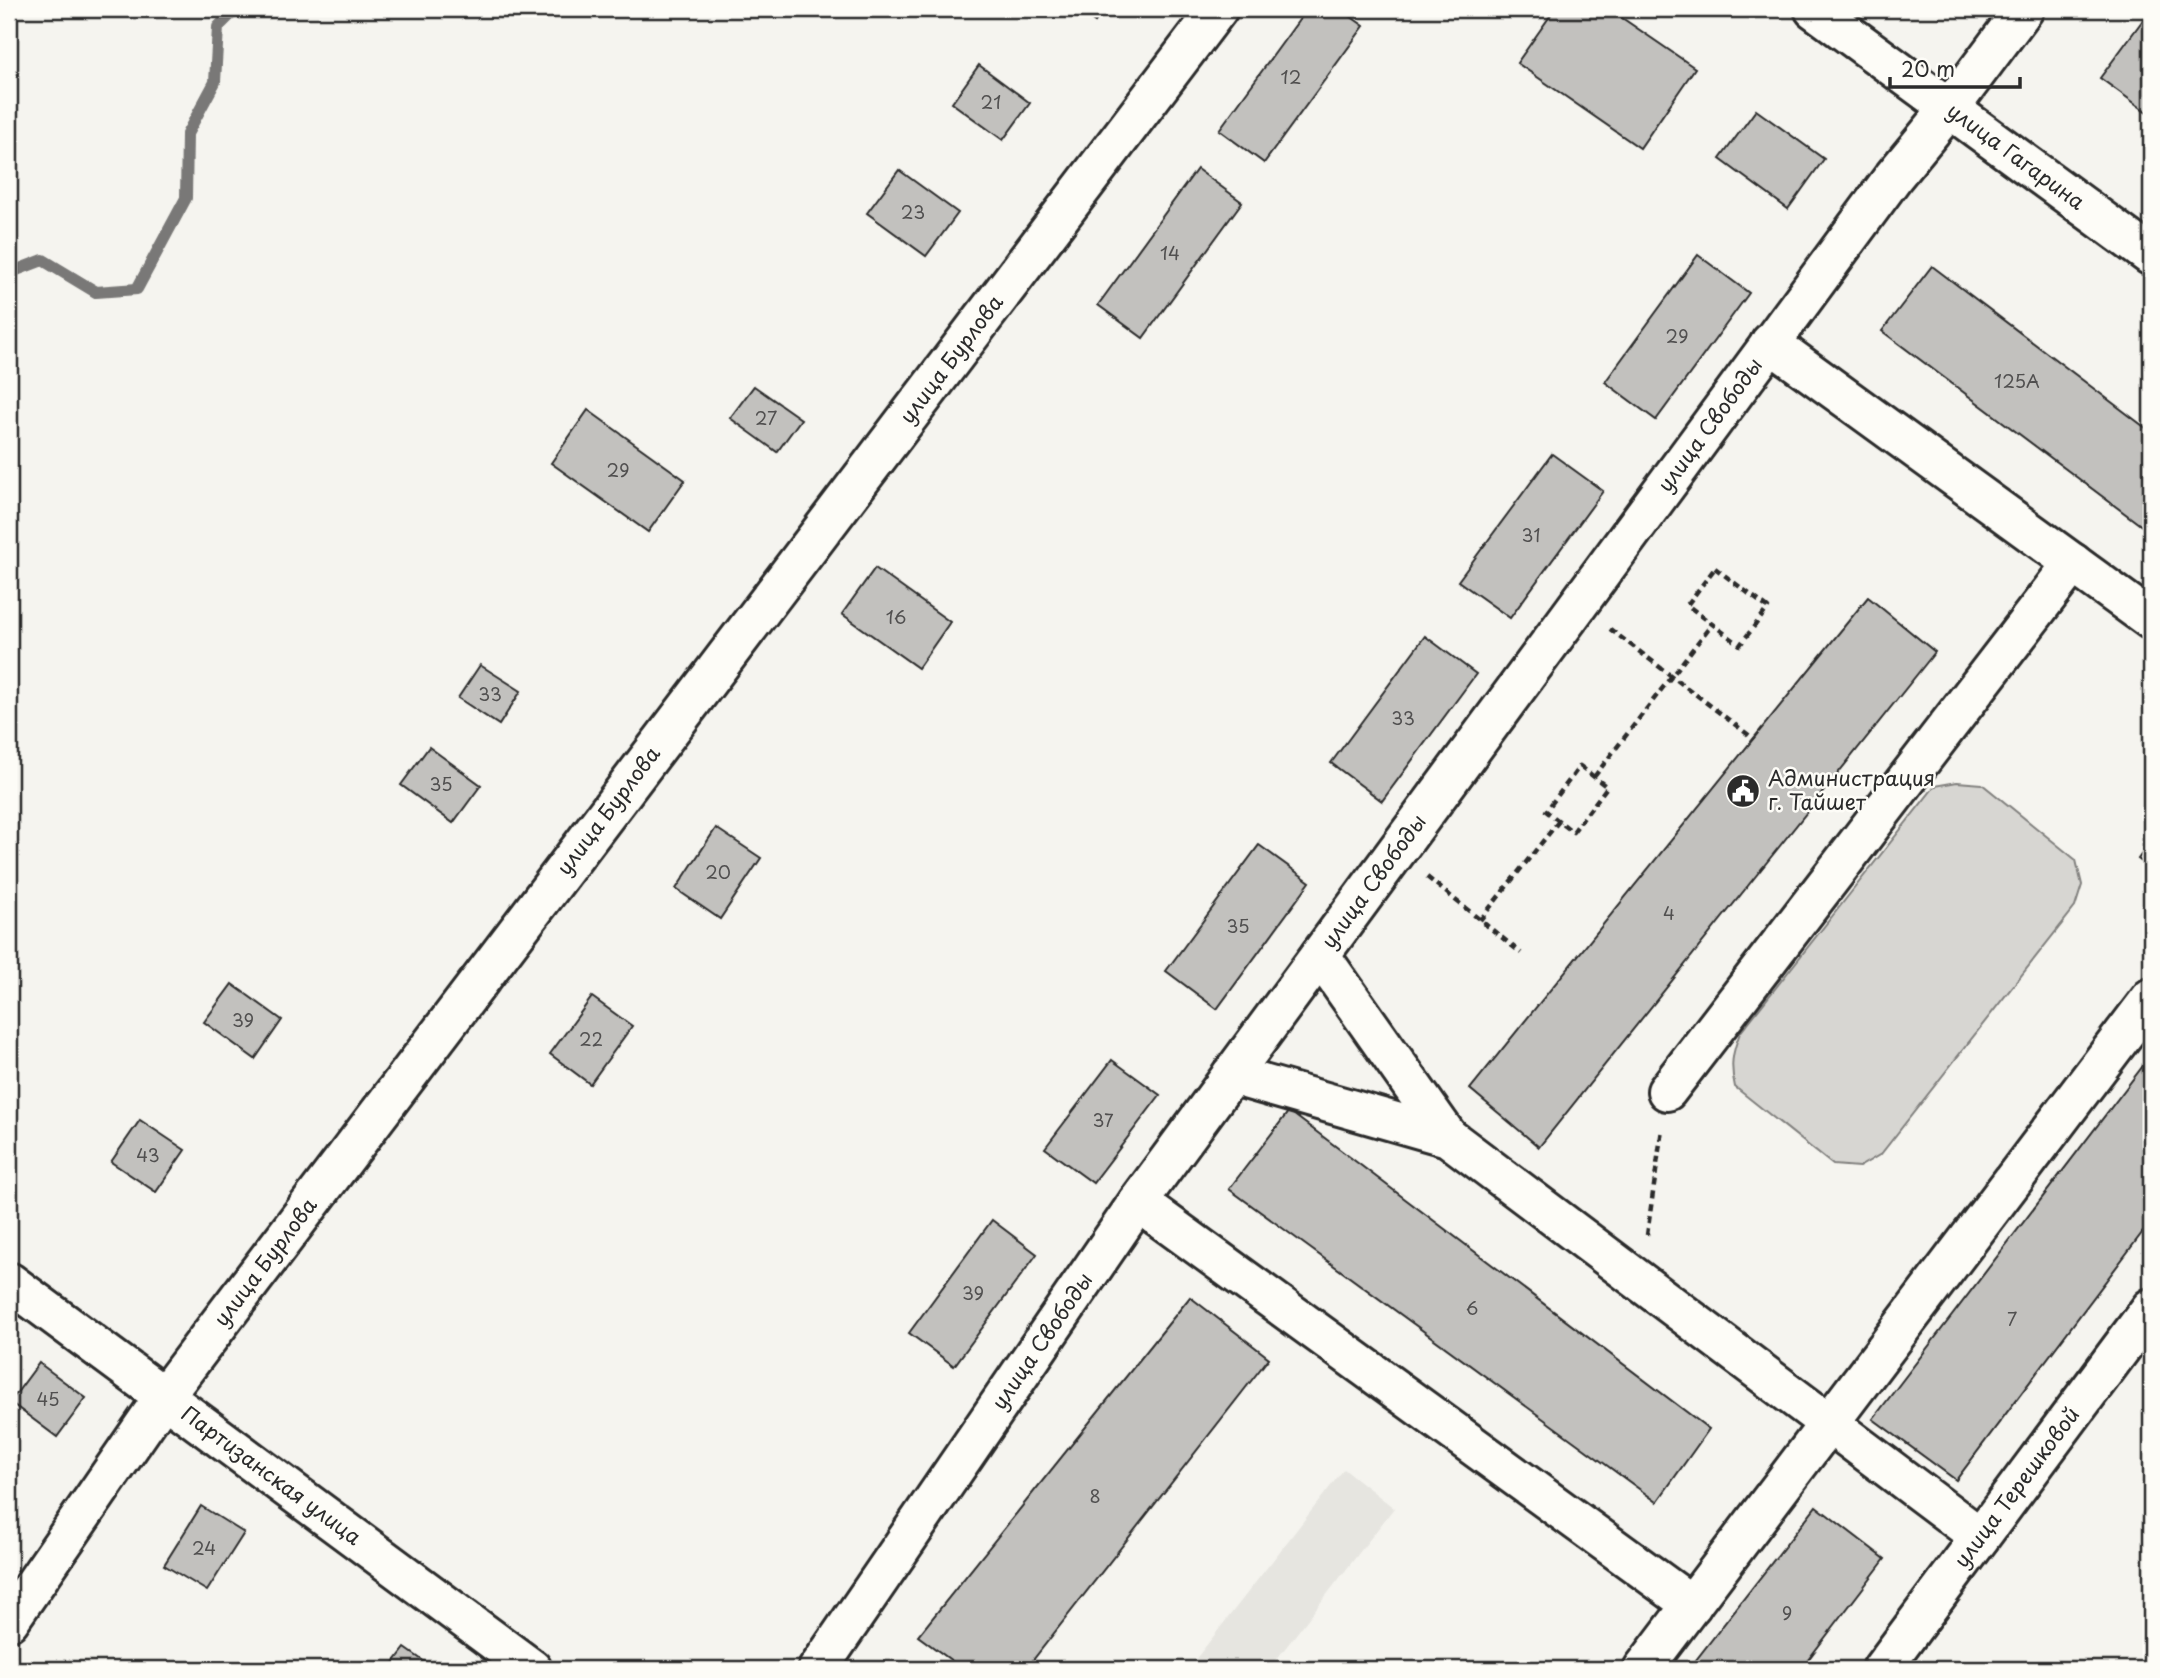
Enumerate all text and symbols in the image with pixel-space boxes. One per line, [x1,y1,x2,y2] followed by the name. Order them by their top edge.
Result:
[1890,46,2020,90] scale bar
[1901,52,1955,84] text: 20 m
[1281,63,1301,90] house number: 12
[981,88,1001,115] house number: 21
[1941,94,2093,217] street label: улица Гагарина
[901,198,925,225] house number: 23
[1160,239,1180,266] house number: 14
[891,287,1010,430] street label: улица Бурлова
[1666,322,1688,349] house number: 29
[1648,350,1769,498] street label: улица Свободы
[1994,367,2040,394] house number: 125А
[755,404,777,431] house number: 27
[607,456,629,483] house number: 29
[1522,521,1540,548] house number: 31
[886,603,906,630] house number: 16
[478,680,502,707] house number: 33
[1391,704,1415,731] house number: 33
[548,739,667,881] street label: улица Бурлова
[1768,761,1935,817] place label: Администрация г. Тайшет
[429,770,453,797] house number: 35
[1724,772,1762,810] public building icon: Администрация г. Тайшет
[1312,807,1433,954] street label: улица Свободы
[705,858,731,885] house number: 20
[1663,899,1675,926] house number: 4
[1226,912,1250,939] house number: 35
[232,1006,254,1033] house number: 39
[579,1025,603,1052] house number: 22
[1092,1106,1114,1133] house number: 37
[136,1141,160,1168] house number: 43
[205,1190,324,1333] street label: улица Бурлова
[982,1265,1099,1415] street label: улица Свободы
[962,1279,984,1306] house number: 39
[1466,1294,1478,1321] house number: 6
[2007,1305,2017,1332] house number: 7
[37,1385,60,1412] house number: 45
[175,1397,370,1552] street label: Партизанская улица
[1945,1399,2086,1574] street label: улица Терешковой
[1089,1482,1101,1509] house number: 8
[192,1534,216,1561] house number: 24
[1782,1599,1792,1626] house number: 9

